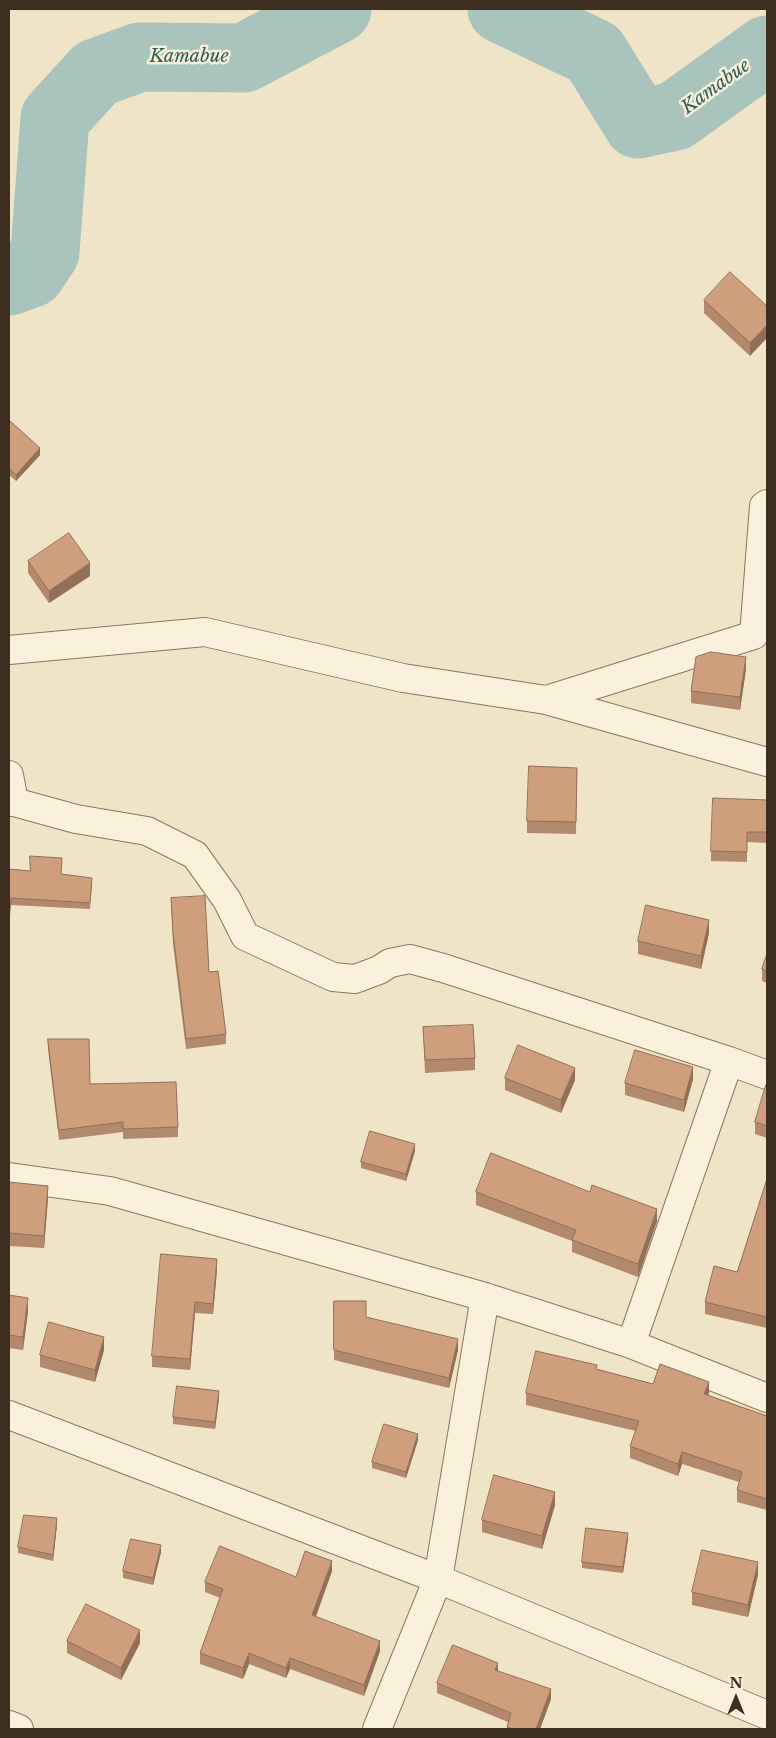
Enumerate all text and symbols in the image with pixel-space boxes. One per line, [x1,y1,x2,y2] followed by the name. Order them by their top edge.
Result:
[149,46,229,68] water label: Kamabue
[678,55,754,119] water label: Kamabue
[711,1673,761,1723] north arrow
[729,1674,743,1692] text: N

